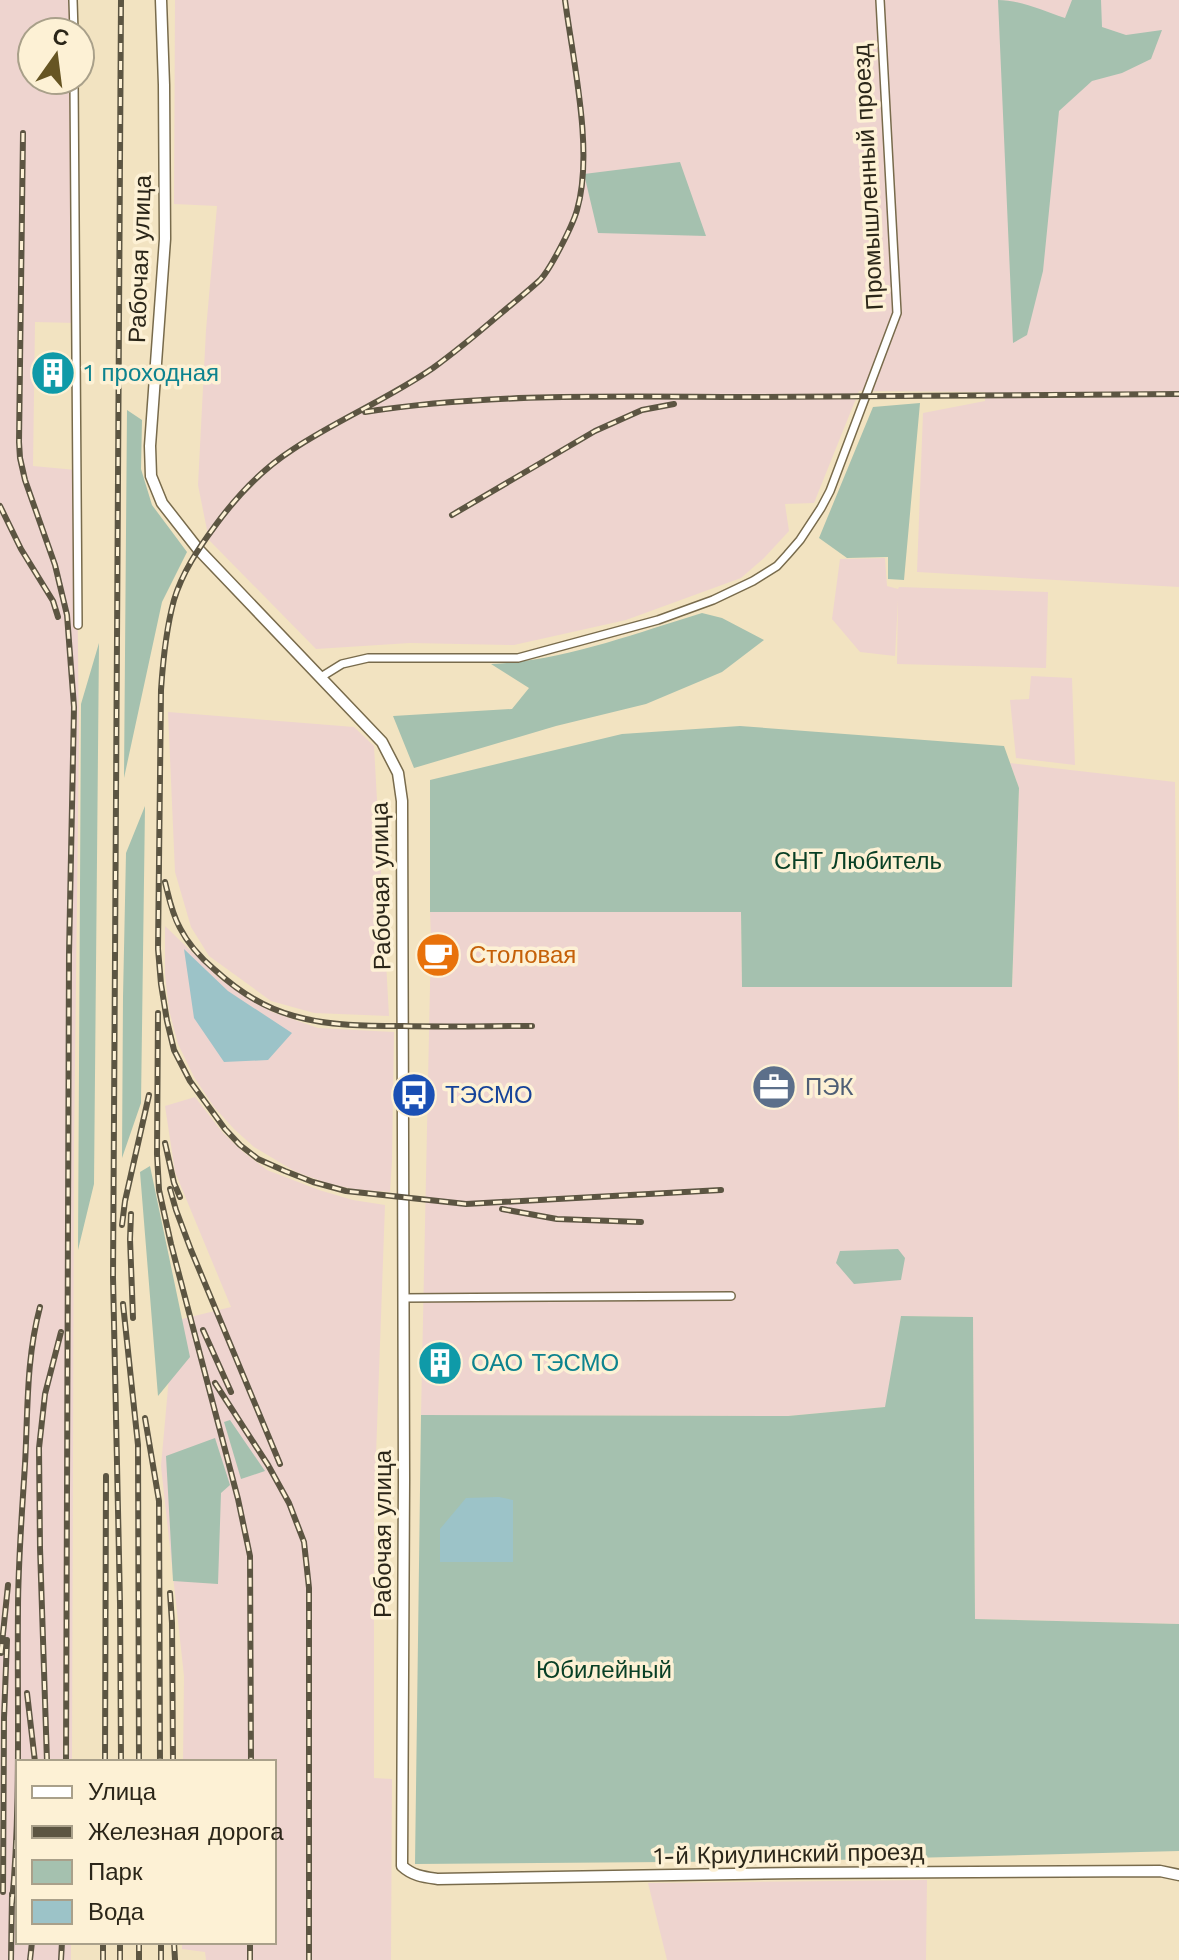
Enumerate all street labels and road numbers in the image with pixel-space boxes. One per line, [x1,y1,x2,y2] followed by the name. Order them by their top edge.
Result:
[847,43,889,311] street label: Промышленный проезд
[123,174,157,344] street label: Рабочая улица
[366,801,396,970] street label: Рабочая улица
[369,1449,397,1618] street label: Рабочая улица
[653,1838,925,1870] street label: 1-й Криулинский проезд

